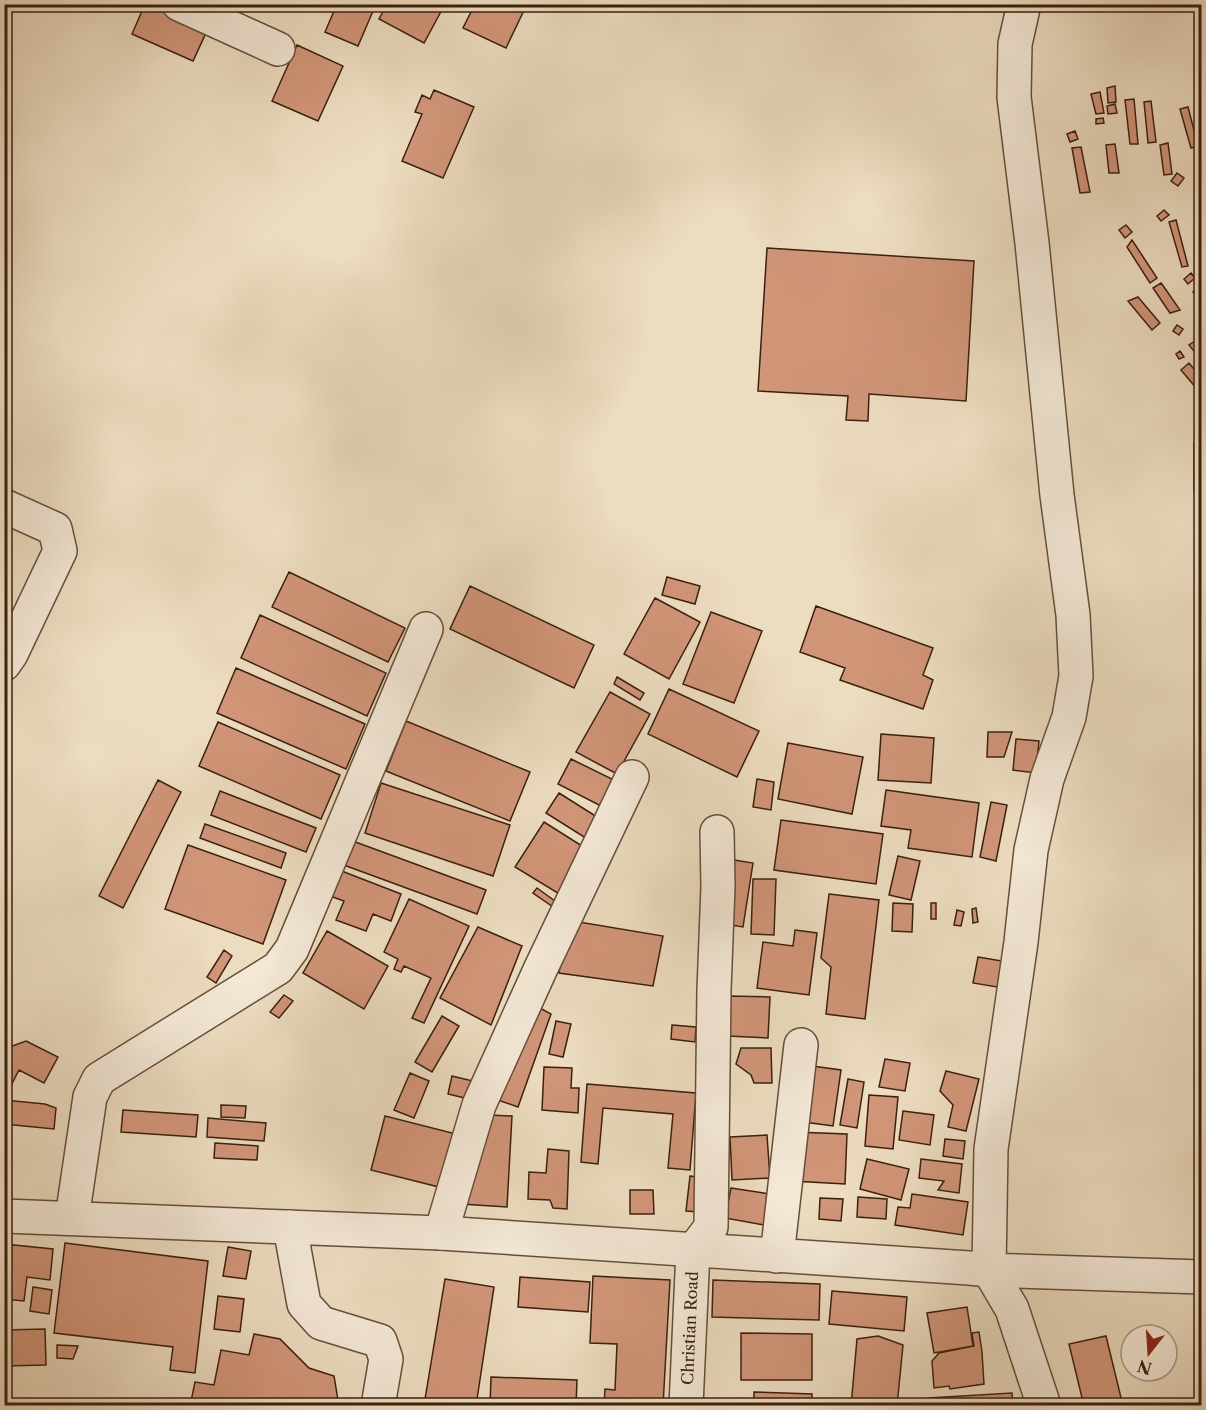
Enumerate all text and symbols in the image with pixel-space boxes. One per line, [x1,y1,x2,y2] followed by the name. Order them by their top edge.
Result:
[677,1271,702,1385] street label: Christian Road
[1119,1323,1179,1383] north arrow
[1135,1356,1154,1379] text: N

